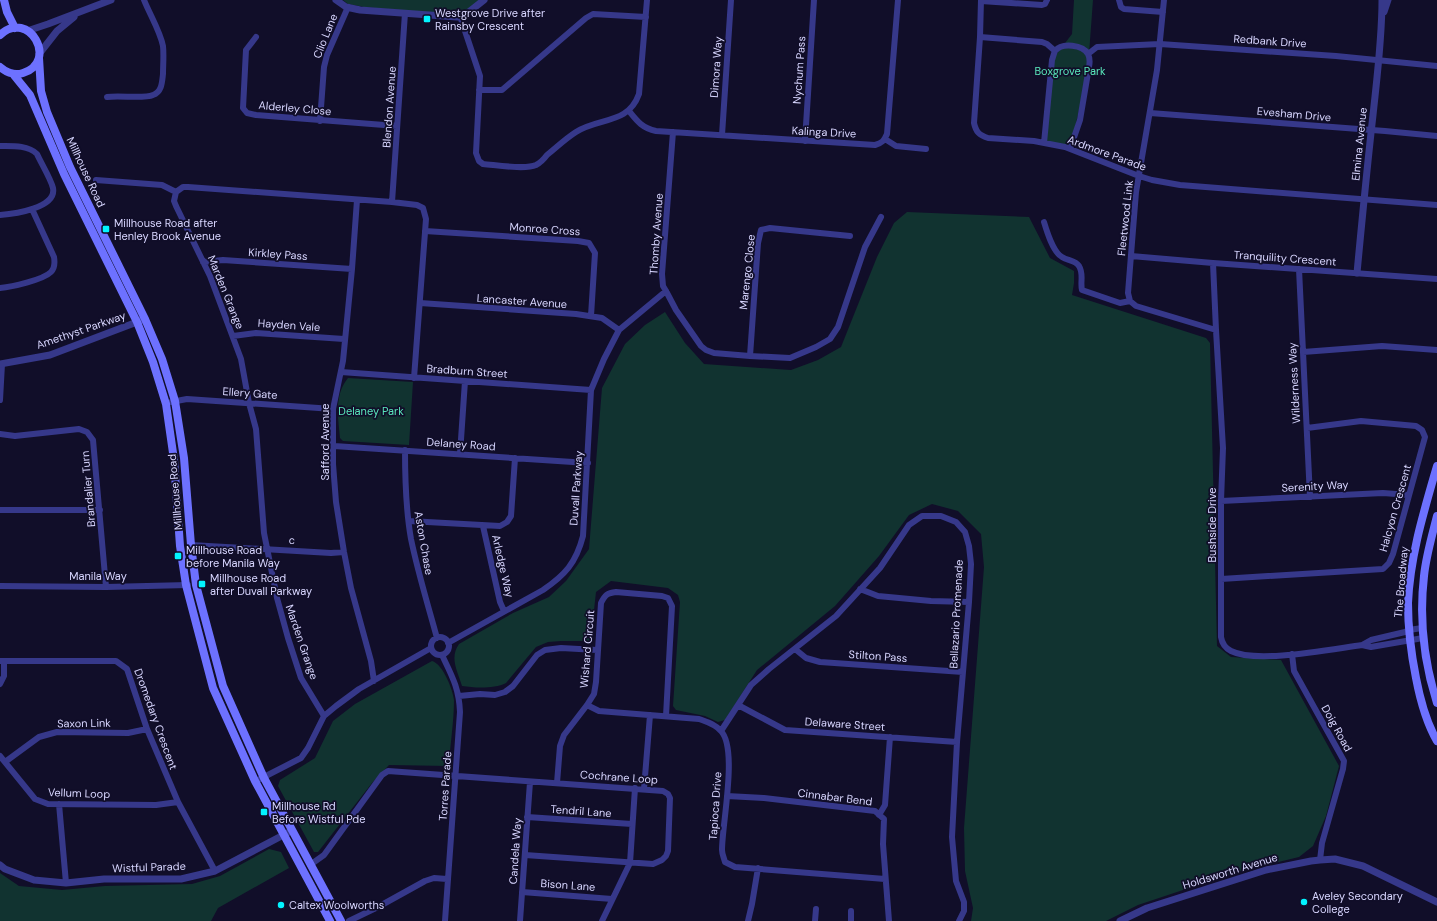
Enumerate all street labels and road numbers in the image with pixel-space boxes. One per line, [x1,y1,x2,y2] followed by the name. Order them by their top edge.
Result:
[310,12,340,60] street label: Clio Lane
[1233,31,1307,51] street label: Redbank Drive
[707,36,725,98] street label: Dimora Way
[790,36,808,104] street label: Nychum Pass
[379,66,399,148] street label: Blendon Avenue
[258,98,332,118] street label: Alderley Close
[1256,104,1332,124] street label: Evesham Drive
[1348,107,1370,181] street label: Elmina Avenue
[791,123,857,141] street label: Kalinga Drive
[1066,132,1148,174] street label: Ardmore Parade
[64,134,108,210] street label: Millhouse Road
[1114,179,1136,257] street label: Fleetwood Link
[646,193,666,275] street label: Thomby Avenue
[509,220,581,238] street label: Monroe Cross
[736,234,758,310] street label: Marengo Close
[248,245,308,263] street label: Kirkley Pass
[1233,247,1337,269] street label: Tranquility Crescent
[205,253,247,331] street label: Marden Grange
[476,291,568,311] street label: Lancaster Avenue
[34,308,128,352] street label: Amethyst Parkway
[257,316,321,334] street label: Hayden Vale
[1285,342,1303,424] street label: Wilderness Way
[426,361,508,381] street label: Bradburn Street
[222,384,278,402] street label: Ellery Gate
[318,403,332,481] street label: Safford Avenue
[426,435,496,453] street label: Delaney Road
[78,450,98,528] street label: Brandalier Turn
[566,450,586,526] street label: Duvall Parkway
[165,453,185,531] street label: Millhouse Road
[1376,463,1414,553] street label: Halcyon Crescent
[1281,477,1349,495] street label: Serenity Way
[1205,487,1219,563] street label: Bushside Drive
[412,510,436,576] street label: Aston Chase
[288,533,296,547] street label: c
[489,533,517,599] street label: Arledge Way
[1391,546,1411,618] street label: The Broadway
[946,559,966,669] street label: Bellazario Promenade
[69,569,127,583] street label: Manila Way
[283,603,321,681] street label: Marden Grange
[577,609,597,689] street label: Wishard Circuit
[848,647,908,665] street label: Stilton Pass
[131,666,181,772] street label: Dromedary Crescent
[1318,702,1356,754] street label: Doig Road
[804,714,886,734] street label: Delaware Street
[57,716,111,730] street label: Saxon Link
[436,751,454,821] street label: Torres Parade
[580,767,659,787] street label: Cochrane Loop
[706,771,724,841] street label: Tapioca Drive
[48,785,111,801] street label: Vellum Loop
[797,785,873,809] street label: Cinnabar Bend
[550,802,612,820] street label: Tendril Lane
[506,817,524,885] street label: Candela Way
[1181,850,1279,892] street label: Holdsworth Avenue
[112,859,186,875] street label: Wistful Parade
[540,876,596,894] street label: Bison Lane

